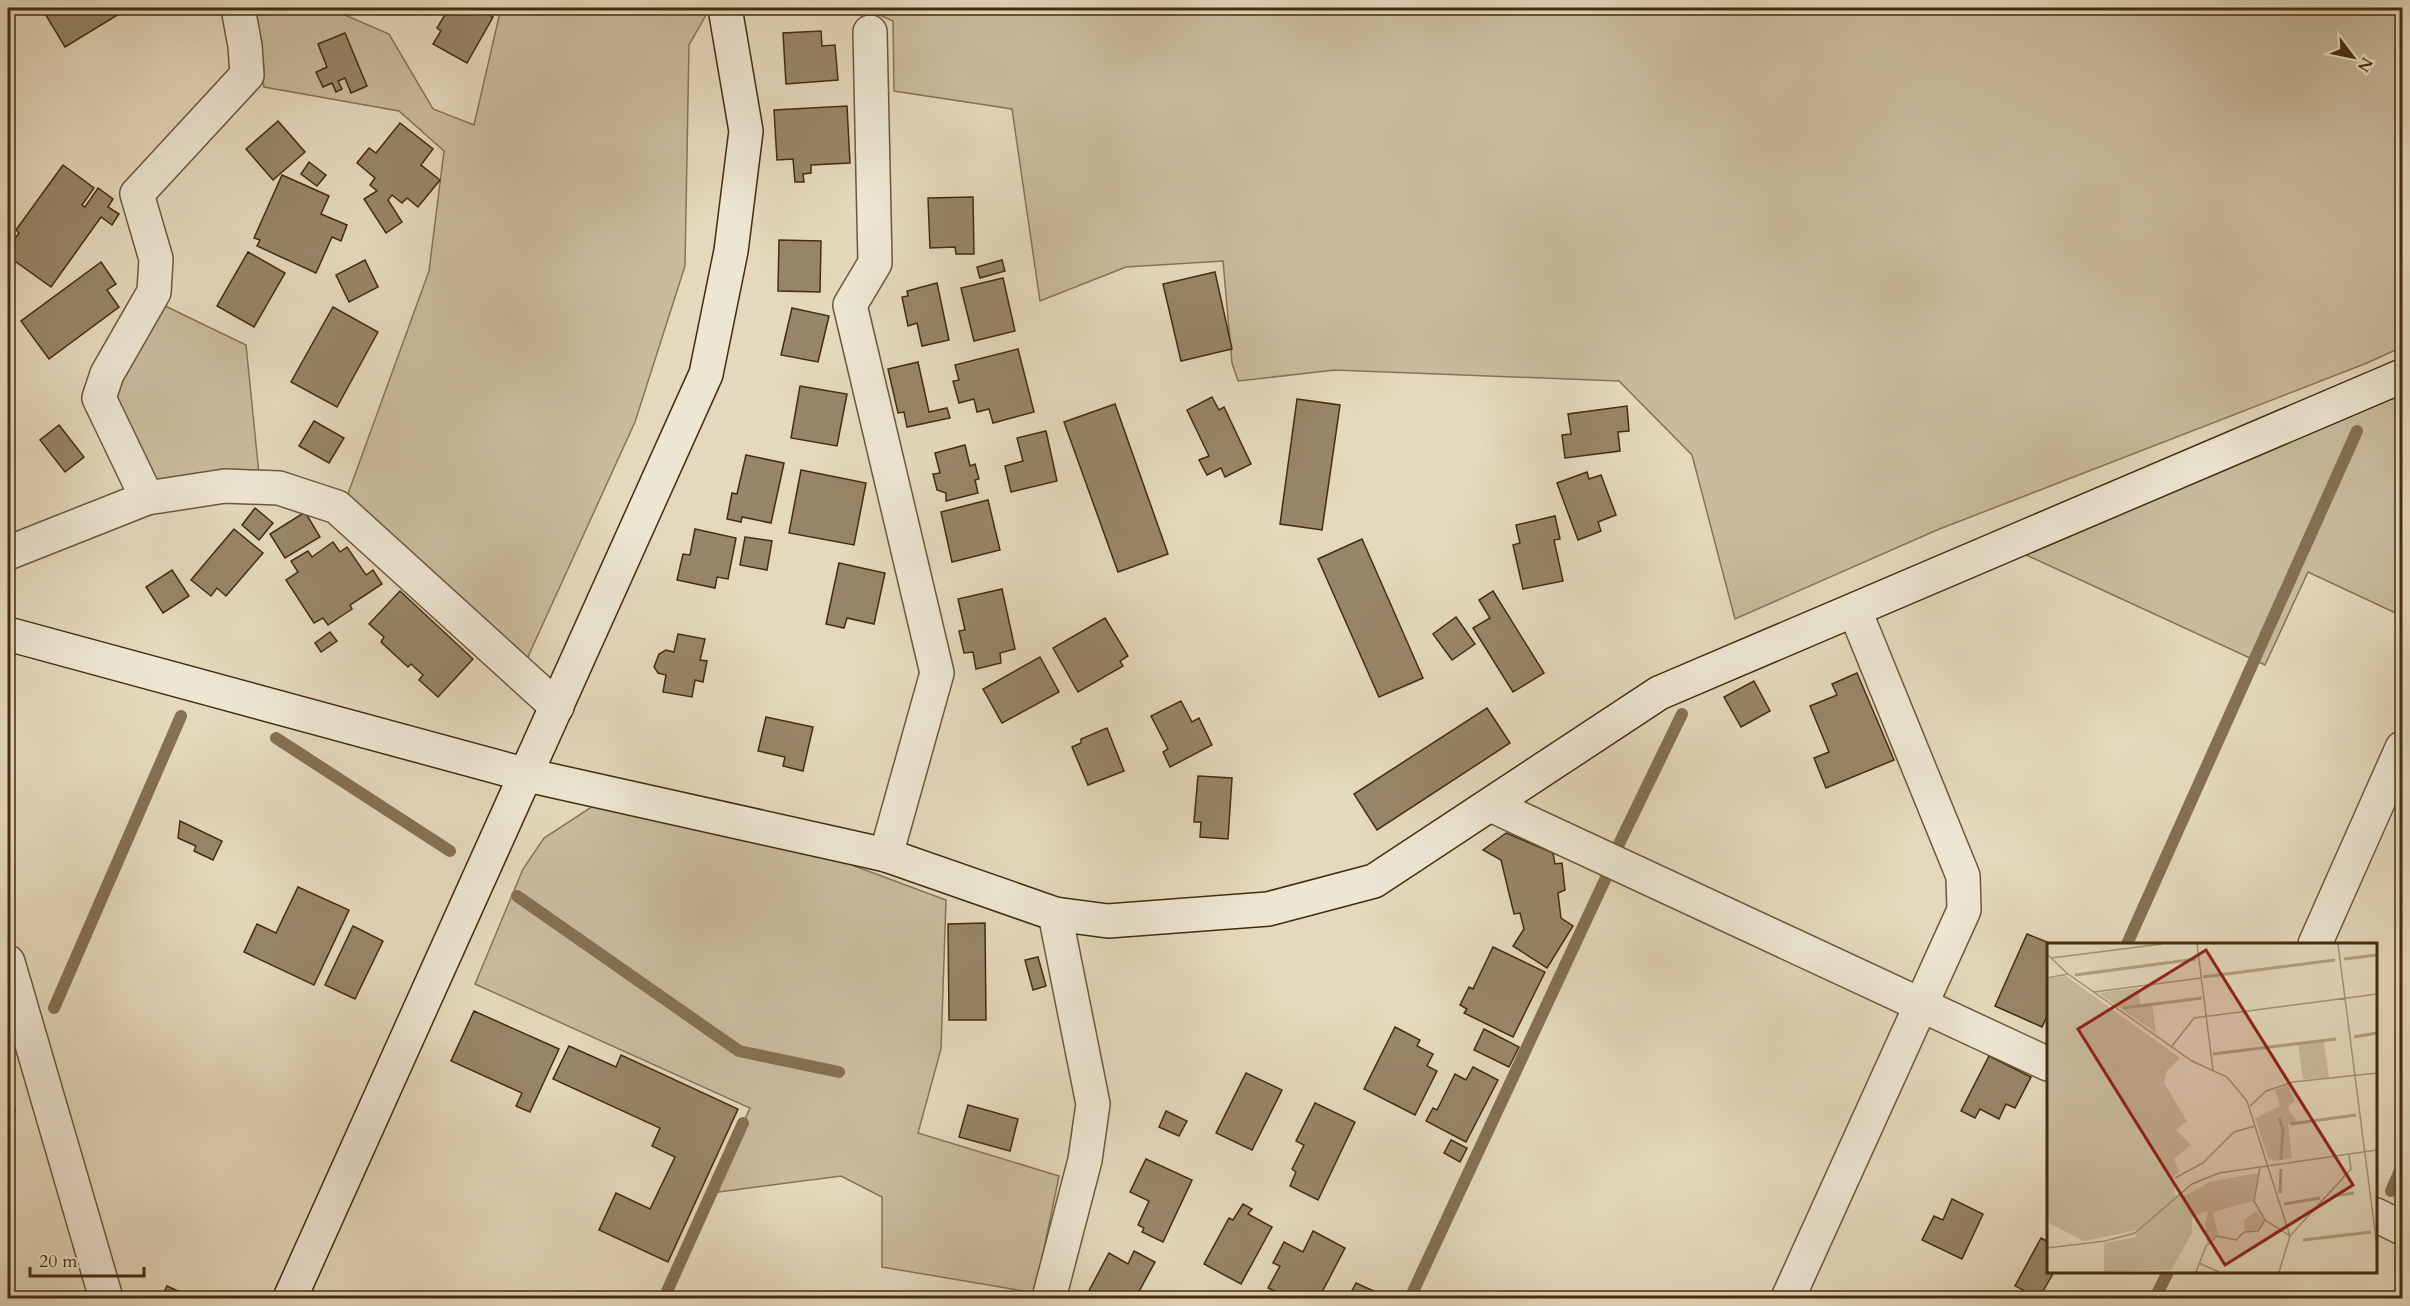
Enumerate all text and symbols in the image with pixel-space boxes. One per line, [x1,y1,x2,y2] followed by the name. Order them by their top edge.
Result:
[2323,27,2383,87] north arrow
[2352,53,2378,76] text: N
[2047,943,2377,1273] inset map
[30,1240,144,1278] scale bar
[39,1249,78,1274] text: 20 m

